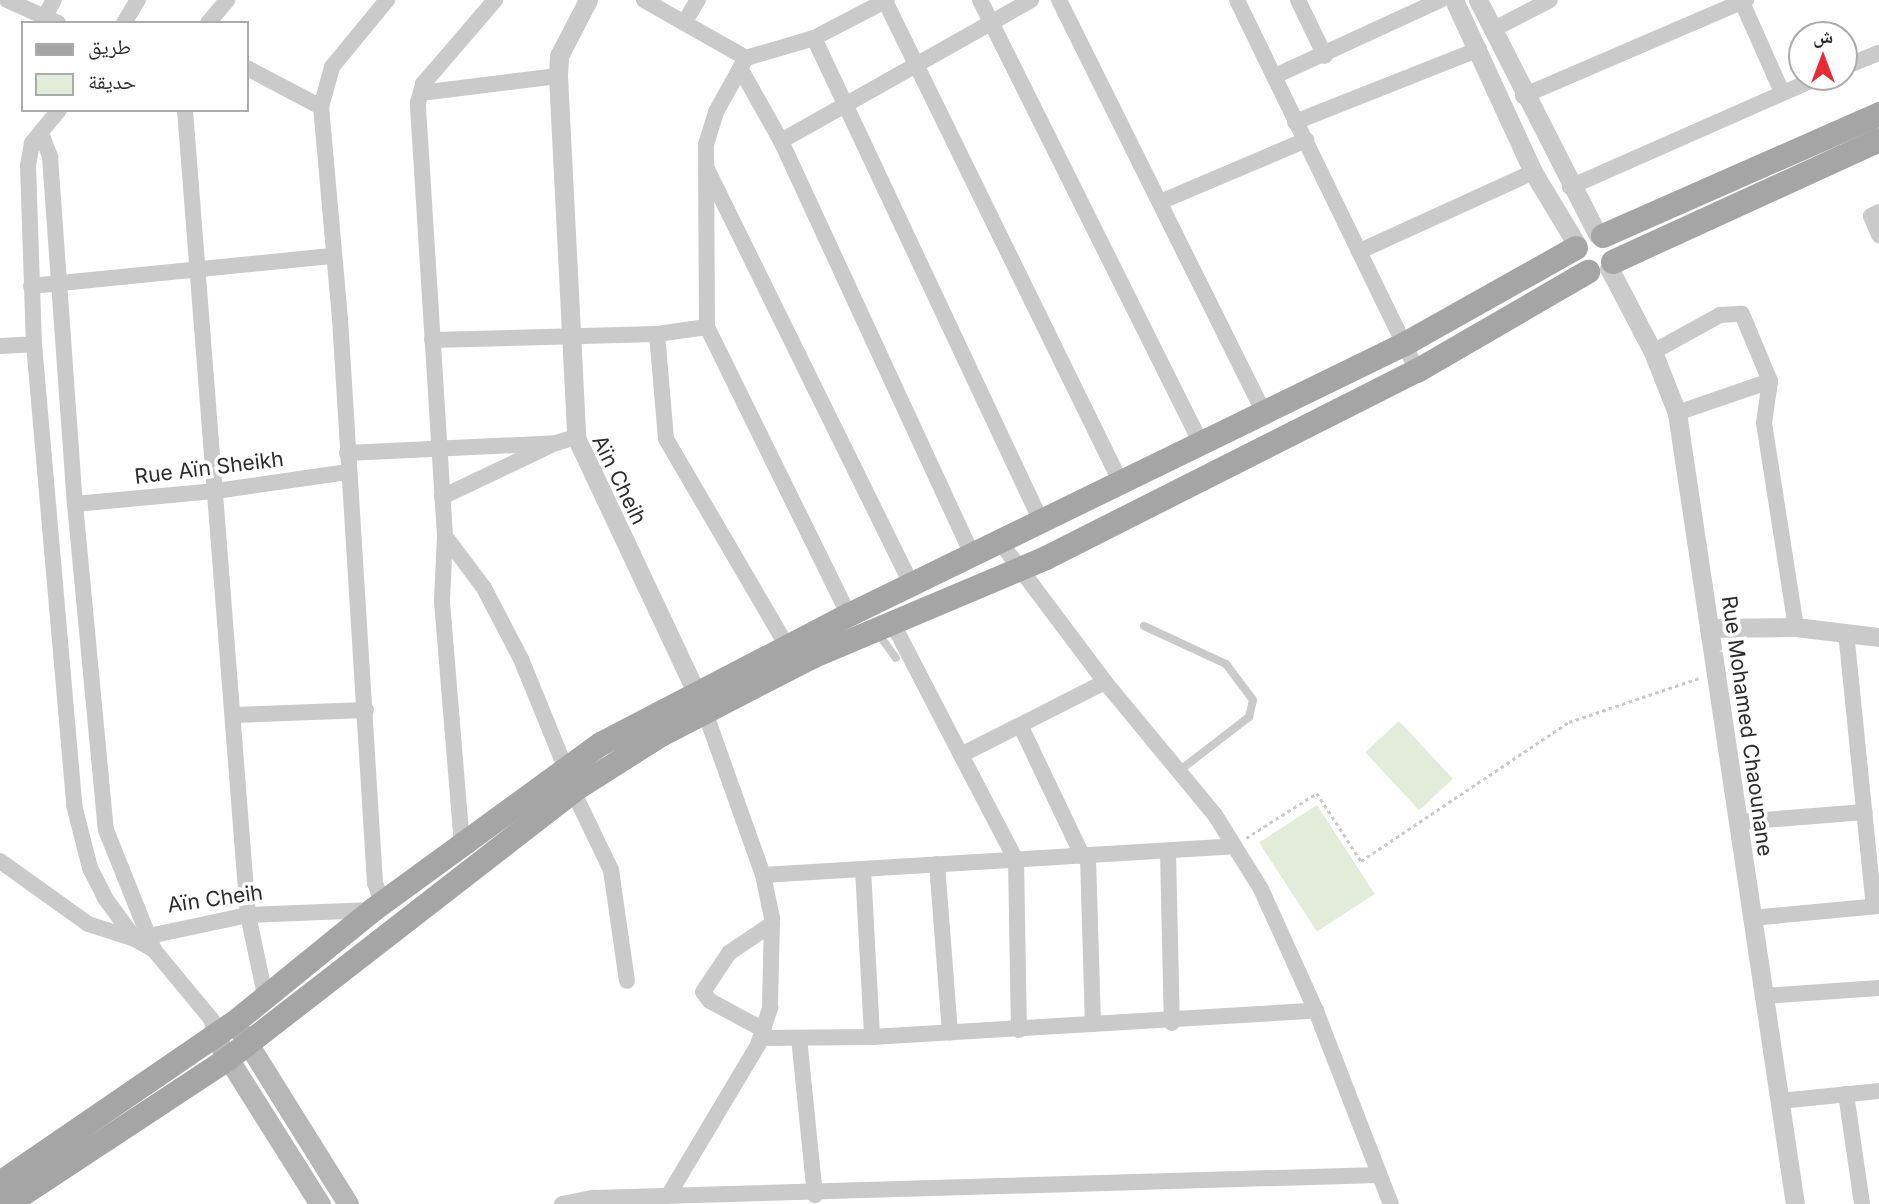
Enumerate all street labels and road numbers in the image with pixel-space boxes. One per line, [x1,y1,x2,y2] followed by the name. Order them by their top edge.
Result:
[587,431,651,529] street label: Aïn Cheih
[133,446,285,490] street label: Rue Aïn Sheikh
[1716,594,1778,858] street label: Rue Mohamed Chaounane
[166,880,264,918] street label: Aïn Cheih

